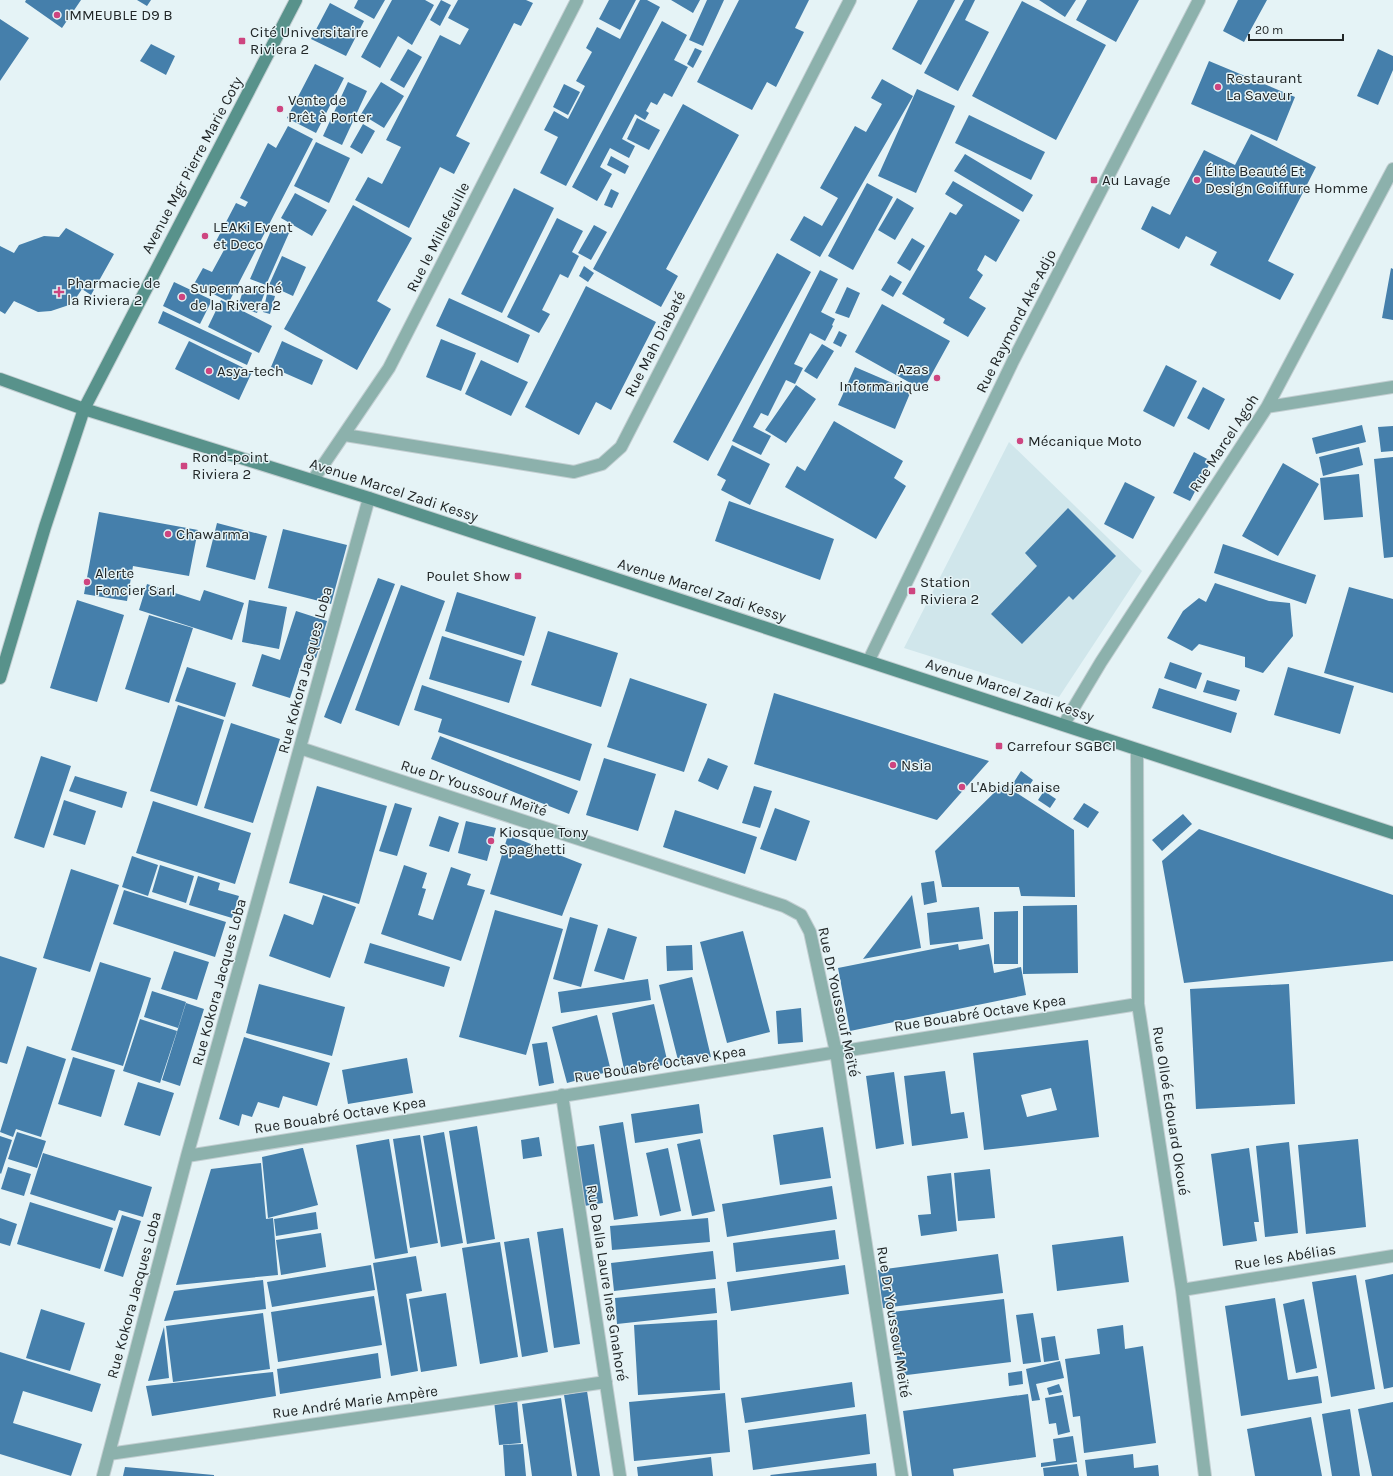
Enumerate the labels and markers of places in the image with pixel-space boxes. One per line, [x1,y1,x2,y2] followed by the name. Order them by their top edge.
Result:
[65,6,173,24] place label: IMMEUBLE D9 B
[52,10,62,20] marker: IMMEUBLE D9 B
[250,23,368,58] place label: Cité Universitaire Riviera 2
[237,36,247,46] marker: Cité Universitaire Riviera 2
[1226,69,1302,104] place label: Restaurant La Saveur
[1213,82,1223,92] marker: Restaurant La Saveur
[288,91,372,126] place label: Vente de Prêt à Porter
[275,104,285,114] marker: Vente de Prêt à Porter
[1205,162,1368,197] place label: Élite Beauté Et Design Coiffure Homme
[1102,171,1171,189] place label: Au Lavage
[1089,175,1099,185] marker: Au Lavage
[1192,175,1202,185] marker: Élite Beauté Et Design Coiffure Homme
[213,218,293,253] place label: LEAKi Event et Deco
[200,231,210,241] marker: LEAKi Event et Deco
[67,274,160,309] place label: Pharmacie de la Riviera 2
[190,279,282,314] place label: Supermarché de la Rivera 2
[54,287,64,297] marker: Pharmacie de la Riviera 2
[177,292,187,302] marker: Supermarché de la Rivera 2
[839,360,929,395] place label: Azas Informarique
[217,362,284,380] place label: Asya-tech
[204,366,214,376] marker: Asya-tech
[932,373,942,383] marker: Azas Informarique
[1028,432,1142,450] place label: Mécanique Moto
[1015,436,1025,446] marker: Mécanique Moto
[192,448,269,483] place label: Rond-point Riviera 2
[179,461,189,471] marker: Rond-point Riviera 2
[176,525,249,543] place label: Chawarma
[163,529,173,539] marker: Chawarma
[95,564,176,599] place label: Alerte Foncier Sarl
[426,567,510,585] place label: Poulet Show
[513,571,523,581] marker: Poulet Show
[920,573,979,608] place label: Station Riviera 2
[82,577,92,587] marker: Alerte Foncier Sarl
[907,586,917,596] marker: Station Riviera 2
[1007,737,1116,755] place label: Carrefour SGBCI
[994,741,1004,751] marker: Carrefour SGBCI
[901,756,932,774] place label: Nsia
[888,760,898,770] marker: Nsia
[970,778,1060,796] place label: L'Abidjanaise
[957,782,967,792] marker: L'Abidjanaise
[499,823,588,858] place label: Kiosque Tony Spaghetti
[486,836,496,846] marker: Kiosque Tony Spaghetti

